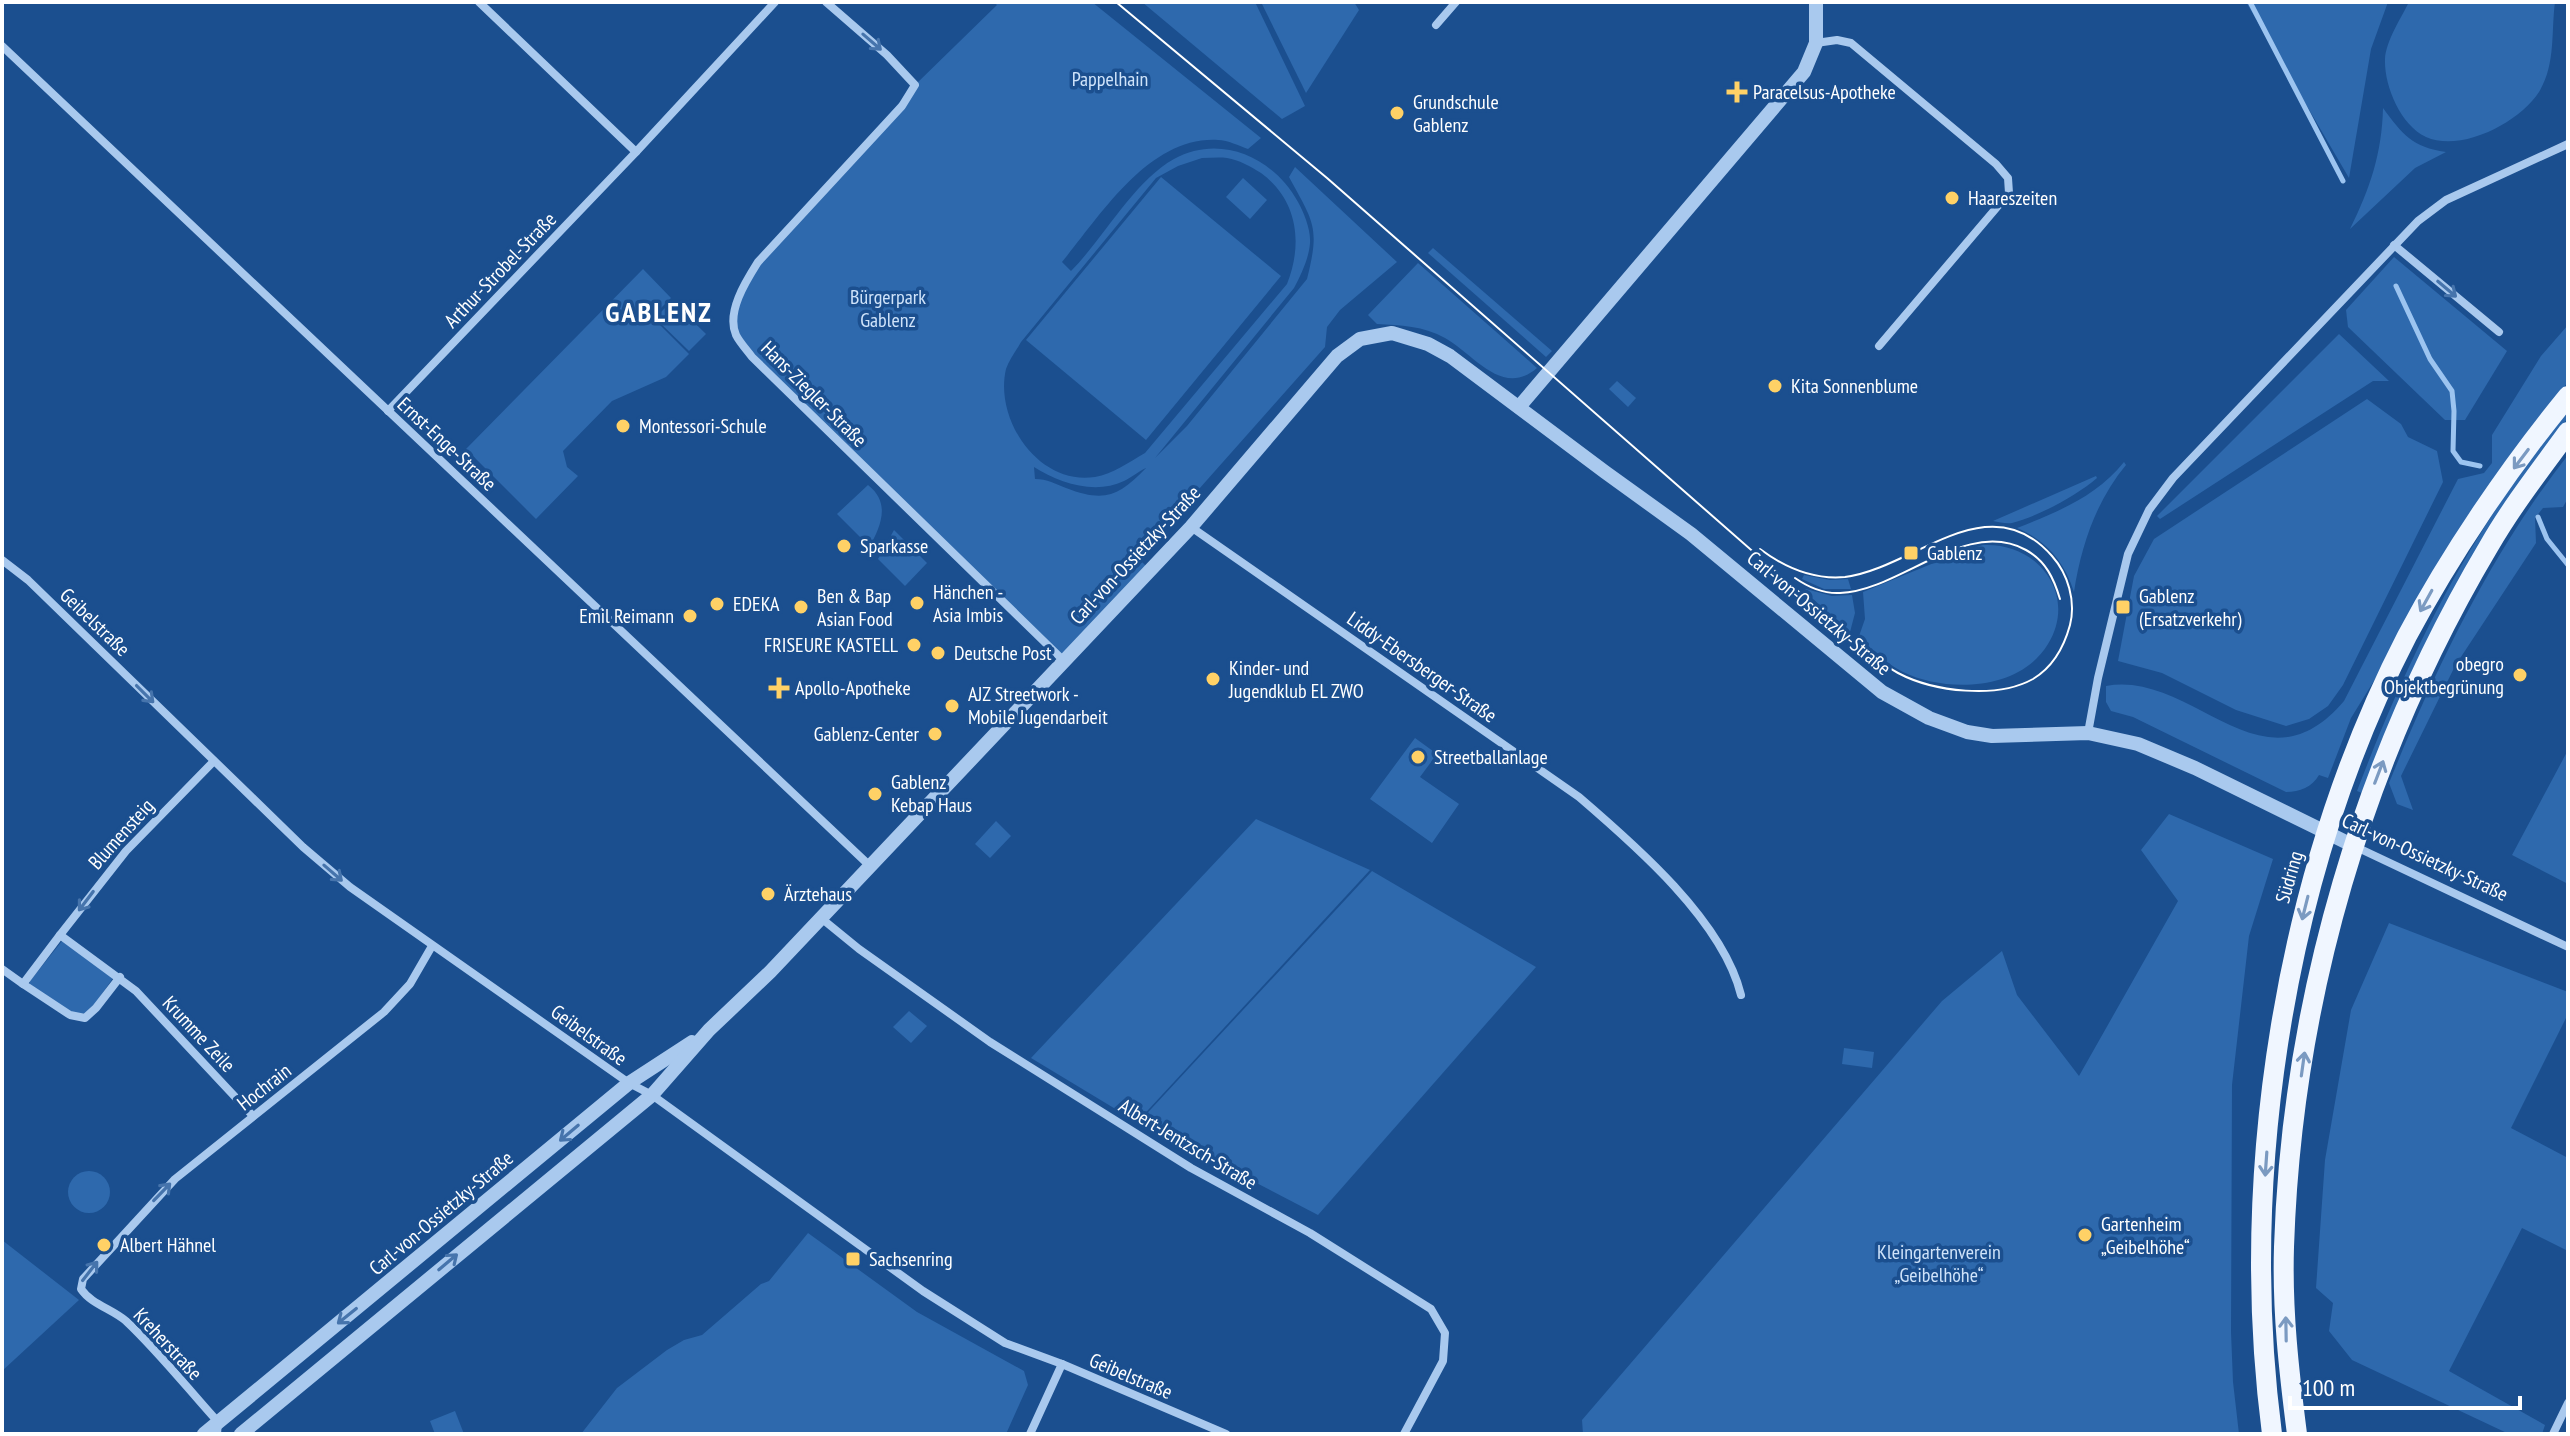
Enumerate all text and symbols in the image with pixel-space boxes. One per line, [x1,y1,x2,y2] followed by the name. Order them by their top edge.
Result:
[861,33,882,51] one-way arrow
[1072,66,1148,92] park label: Pappelhain
[1753,79,1896,105] place label: Paracelsus-Apotheke
[1728,83,1746,101] marker: Paracelsus-Apotheke
[1413,89,1499,138] place label: Grundschule Gablenz
[1388,104,1406,122] marker: Grundschule Gablenz
[1968,185,2057,211] place label: Haareszeiten
[1943,189,1961,207] marker: Haareszeiten
[438,207,562,333] street label: Arthur-Strobel-Straße
[2436,280,2456,298] one-way arrow
[850,284,926,333] park label: Bürgerpark Gablenz
[605,293,713,330] district label: GABLENZ
[755,335,873,453] street label: Hans-Ziegler-Straße
[1791,373,1918,399] place label: Kita Sonnenblume
[1766,377,1784,395] marker: Kita Sonnenblume
[392,391,502,497] street label: Ernst-Enge-Straße
[639,413,767,439] place label: Montessori-Schule
[614,417,632,435] marker: Montessori-Schule
[2513,447,2530,469] one-way arrow
[1064,480,1206,630] street label: Carl-von-Ossietzky-Straße
[860,533,928,559] place label: Sparkasse
[835,537,853,555] marker: Sparkasse
[1927,540,1982,566] place label: Gablenz
[1902,544,1920,562] marker: Gablenz
[1742,545,1896,681] street label: Carl-von-Ossietzky-Straße
[933,579,1003,628] place label: Hänchen - Asia Imbis
[54,582,136,662] street label: Geibelstraße
[817,583,893,632] place label: Ben & Bap Asian Food
[2139,583,2242,632] place label: Gablenz (Ersatzverkehr)
[2418,589,2434,613] one-way arrow
[733,591,780,617] place label: EDEKA
[908,594,926,612] marker: Hänchen - Asia Imbis
[708,595,726,613] marker: EDEKA
[792,598,810,616] marker: Ben & Bap Asian Food
[2114,598,2132,616] marker: Gablenz (Ersatzverkehr)
[579,603,674,629] place label: Emil Reimann
[1342,606,1502,728] street label: Liddy-Ebersberger-Straße
[681,607,699,625] marker: Emil Reimann
[764,632,899,658] place label: FRISEURE KASTELL
[905,636,923,654] marker: FRISEURE KASTELL
[954,640,1052,666] place label: Deutsche Post
[929,644,947,662] marker: Deutsche Post
[2384,651,2504,700] place label: obegro Objektbegrünung
[1228,655,1364,704] place label: Kinder- und Jugendklub EL ZWO
[2511,666,2529,684] marker: obegro Objektbegrünung
[1204,670,1222,688] marker: Kinder- und Jugendklub EL ZWO
[795,675,911,701] place label: Apollo-Apotheke
[770,679,788,697] marker: Apollo-Apotheke
[968,681,1108,730] place label: AJZ Streetwork - Mobile Jugendarbeit
[135,684,154,703] one-way arrow
[943,697,961,715] marker: AJZ Streetwork - Mobile Jugendarbeit
[814,721,920,747] place label: Gablenz-Center
[926,725,944,743] marker: Gablenz-Center
[1434,744,1548,770] place label: Streetballanlage
[1409,748,1427,766] marker: Streetballanlage
[2373,760,2387,785] one-way arrow
[891,769,972,818] place label: Gablenz Kebap Haus
[866,785,884,803] marker: Gablenz Kebap Haus
[83,793,159,875] street label: Blumensteig
[2338,807,2512,907] street label: Carl-von-Ossietzky-Straße
[2269,848,2309,906] street label: Südring
[323,864,343,882] one-way arrow
[784,881,852,907] place label: Ärztehaus
[759,885,777,903] marker: Ärztehaus
[77,890,94,911] one-way arrow
[2297,894,2312,920] one-way arrow
[157,990,241,1078] street label: Krumme Zeile
[546,999,632,1071] street label: Geibelstraße
[2296,1052,2311,1077] one-way arrow
[232,1058,296,1116] street label: Hochrain
[1114,1093,1262,1195] street label: Albert-Jentzsch-Straße
[559,1124,580,1142] one-way arrow
[364,1145,518,1281] street label: Carl-von-Ossietzky-Straße
[2258,1150,2273,1177] one-way arrow
[152,1183,171,1202] one-way arrow
[2101,1211,2190,1260] place label: Gartenheim „Geibelhöhe“
[2076,1226,2094,1244] marker: Gartenheim „Geibelhöhe“
[120,1232,216,1258] place label: Albert Hähnel
[95,1236,113,1254] marker: Albert Hähnel
[1877,1239,2001,1288] park label: Kleingartenverein „Geibelhöhe“
[869,1246,953,1272] place label: Sachsenring
[844,1250,862,1268] marker: Sachsenring
[437,1253,458,1271] one-way arrow
[82,1261,99,1282] one-way arrow
[128,1302,208,1386] street label: Kreherstraße
[337,1307,357,1325] one-way arrow
[2278,1316,2293,1343] one-way arrow
[1086,1347,1176,1405] street label: Geibelstraße
[2290,1360,2520,1410] scale bar
[2302,1372,2355,1403] text: 100 m

